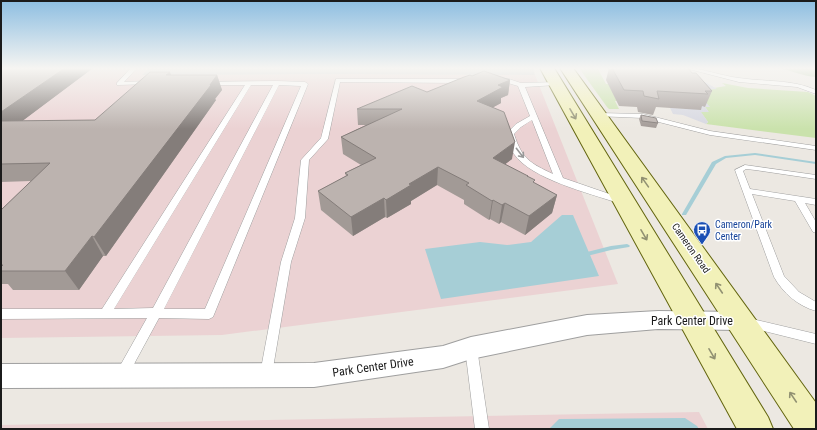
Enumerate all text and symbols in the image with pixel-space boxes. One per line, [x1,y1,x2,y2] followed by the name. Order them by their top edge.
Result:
[570,108,578,120] one-way arrow
[515,148,524,159] one-way arrow
[641,177,649,188] one-way arrow
[715,219,773,242] place label: Cameron/Park Center
[692,220,712,245] bus stop icon: Cameron/Park Center
[670,221,712,275] street label: Cameron Road
[640,229,648,241] one-way arrow
[715,283,723,294] one-way arrow
[651,314,733,328] street label: Park Center Drive
[709,348,717,360] one-way arrow
[331,354,415,380] street label: Park Center Drive
[789,391,797,402] one-way arrow

